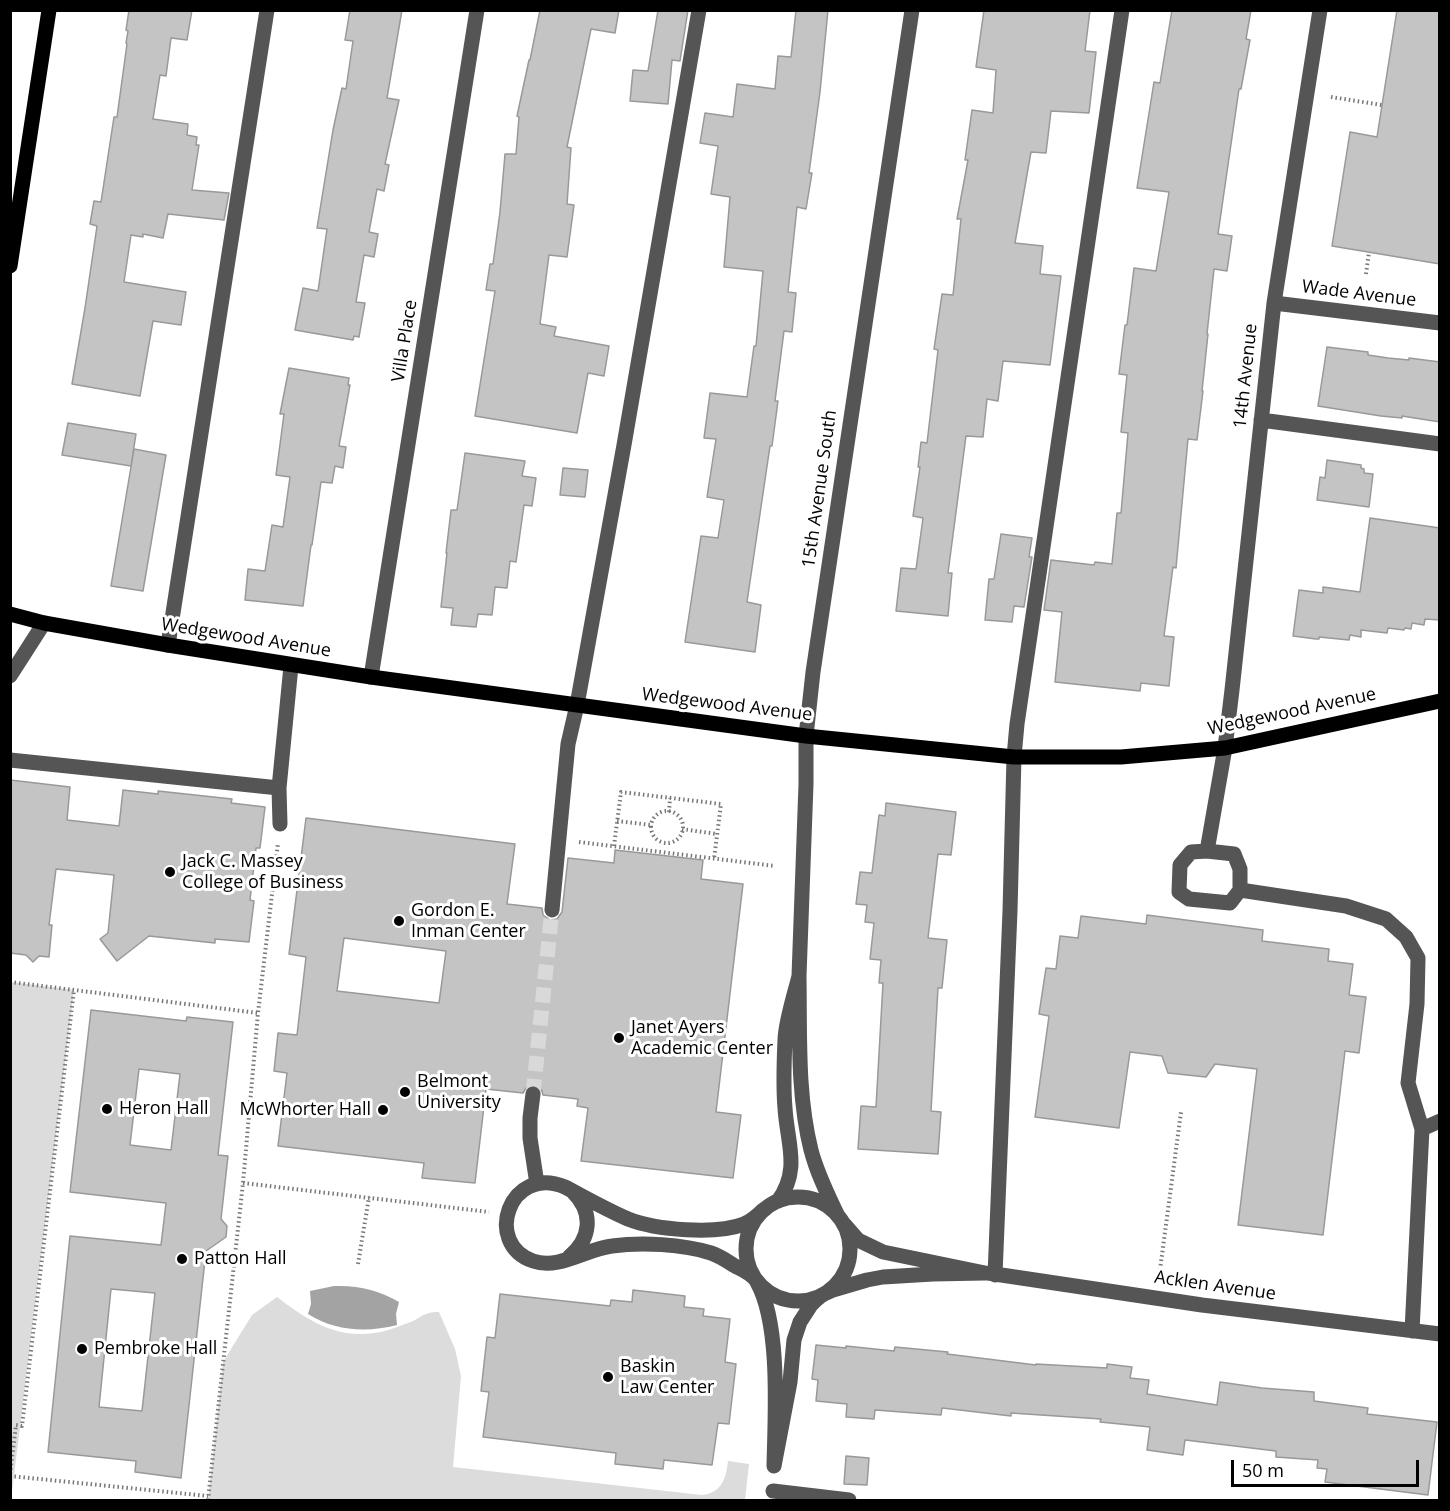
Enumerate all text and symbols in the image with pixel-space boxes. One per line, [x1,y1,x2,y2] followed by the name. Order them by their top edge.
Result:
[1301,276,1417,312] street label: Wade Avenue
[388,298,422,384] street label: Villa Place
[1230,322,1262,430] street label: 14th Avenue
[798,409,842,569] street label: 15th Avenue South
[160,614,332,662] street label: Wedgewood Avenue
[641,684,813,726] street label: Wedgewood Avenue
[1206,684,1378,740] street label: Wedgewood Avenue
[182,851,344,894] place label: Jack C. Massey College of Business
[163,865,177,879] marker: Jack C. Massey College of Business
[411,900,526,942] place label: Gordon E. Inman Center
[392,914,406,928] marker: Gordon E. Inman Center
[631,1017,773,1060] place label: Janet Ayers Academic Center
[612,1031,626,1045] marker: Janet Ayers Academic Center
[417,1071,501,1114] place label: Belmont University
[398,1085,412,1099] marker: Belmont University
[119,1098,209,1120] place label: Heron Hall
[239,1099,371,1121] place label: McWhorter Hall
[100,1102,114,1116] marker: Heron Hall
[376,1103,390,1117] marker: McWhorter Hall
[194,1248,287,1270] place label: Patton Hall
[175,1252,189,1266] marker: Patton Hall
[1153,1267,1277,1305] street label: Acklen Avenue
[94,1338,217,1360] place label: Pembroke Hall
[75,1342,89,1356] marker: Pembroke Hall
[620,1356,714,1398] place label: Baskin Law Center
[601,1370,615,1384] marker: Baskin Law Center
[1234,1448,1422,1486] scale bar
[1242,1458,1284,1482] text: 50 m

